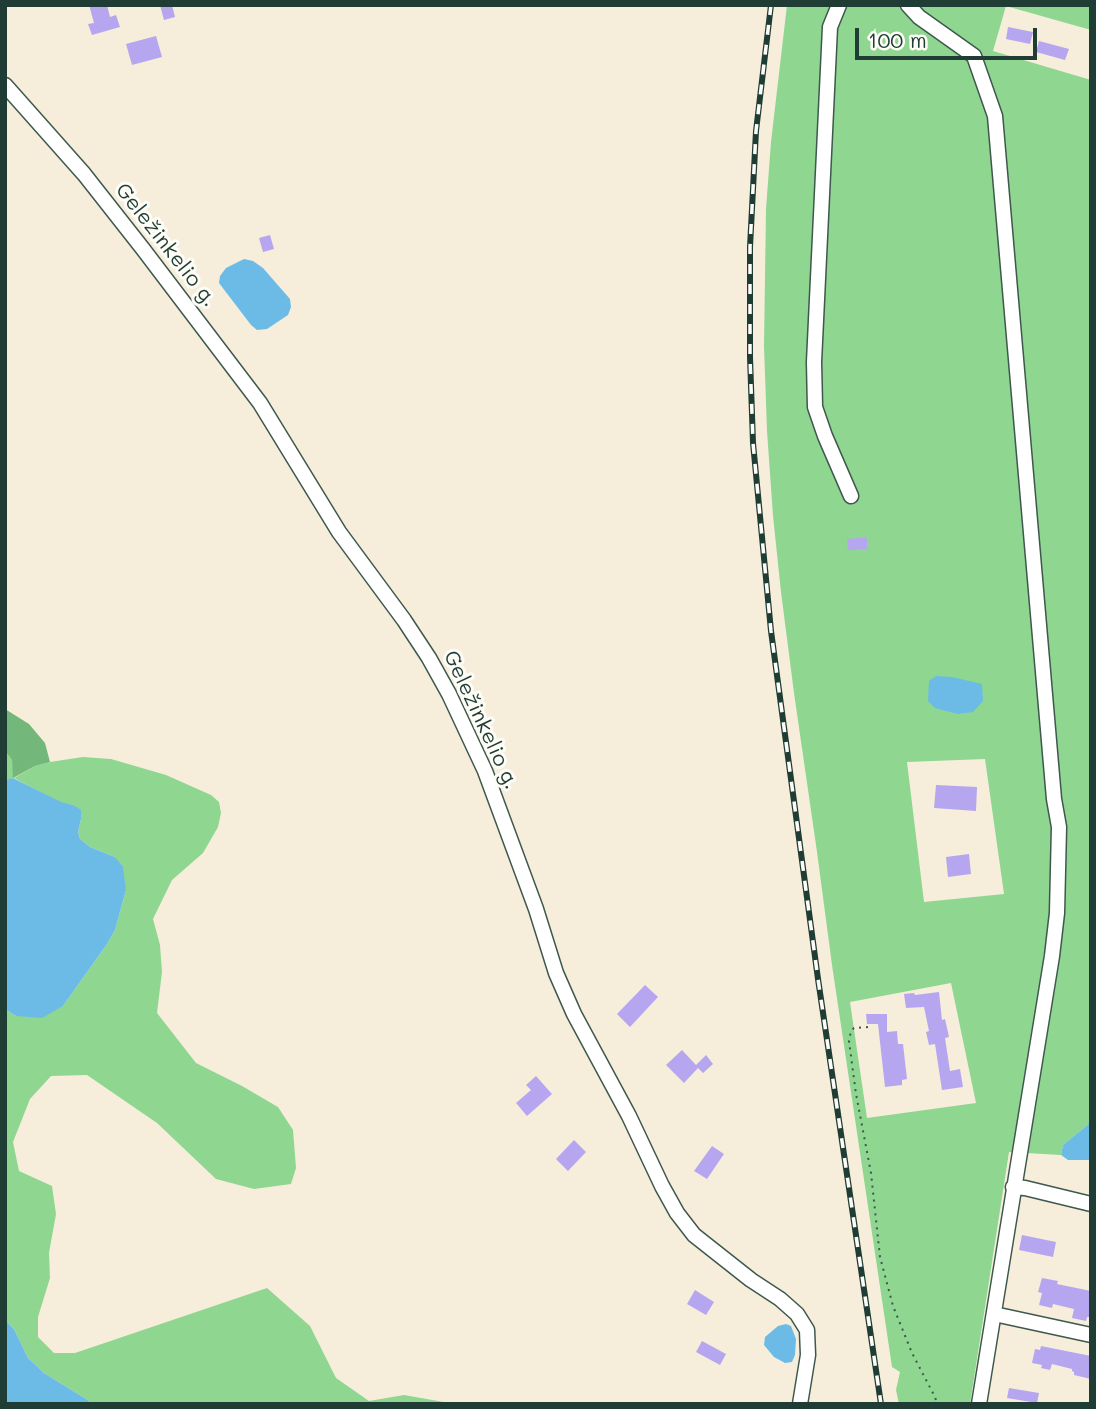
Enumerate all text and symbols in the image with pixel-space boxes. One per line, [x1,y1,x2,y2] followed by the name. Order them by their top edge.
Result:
[858,14,1040,58] scale bar
[868,26,927,53] text: 100 m
[110,178,222,312] street label: Geležinkelio g.
[438,647,524,793] street label: Geležinkelio g.

